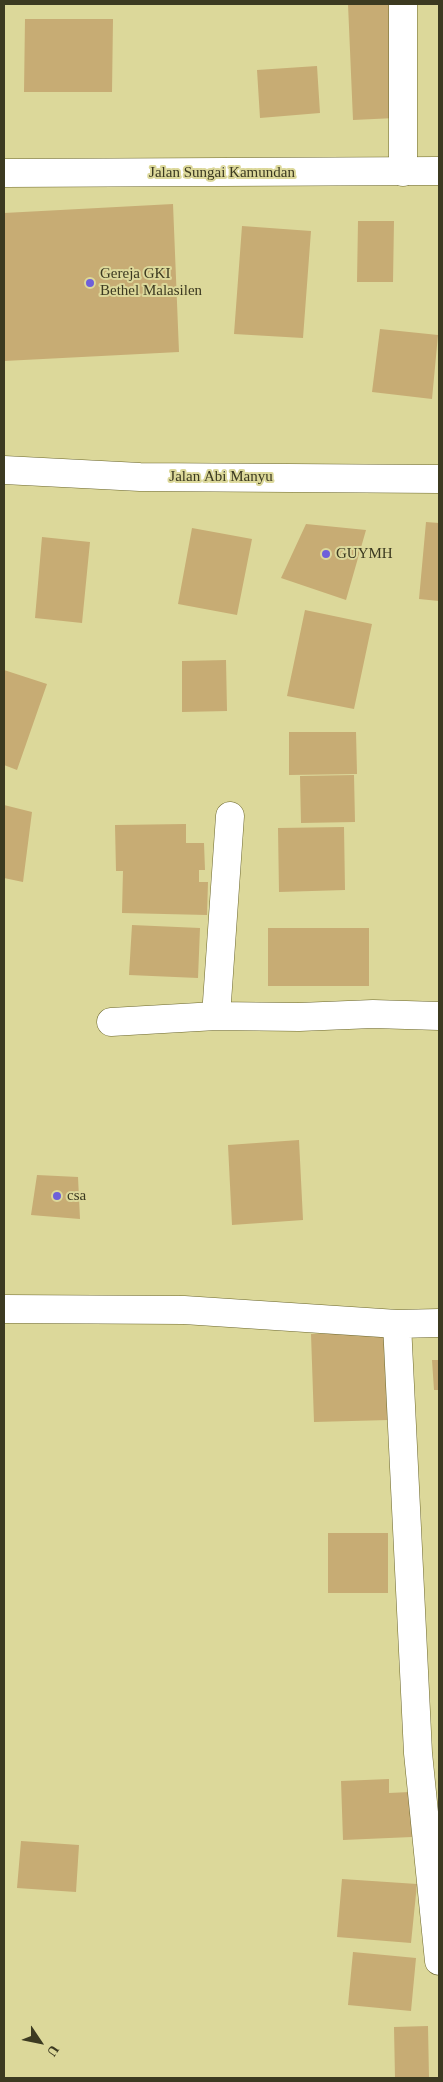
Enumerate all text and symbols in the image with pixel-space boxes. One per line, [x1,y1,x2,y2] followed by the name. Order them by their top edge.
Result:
[149,164,295,182] street label: Jalan Sungai Kamundan
[100,265,202,300] place label: Gereja GKI Bethel Malasilen
[84,277,96,289] marker: Gereja GKI Bethel Malasilen
[169,468,273,486] street label: Jalan Abi Manyu
[336,545,393,563] place label: GUYMH
[320,548,332,560] marker: GUYMH
[67,1187,86,1205] place label: csa
[51,1190,63,1202] marker: csa
[15,2017,65,2067] north arrow
[44,2042,62,2059] text: U

